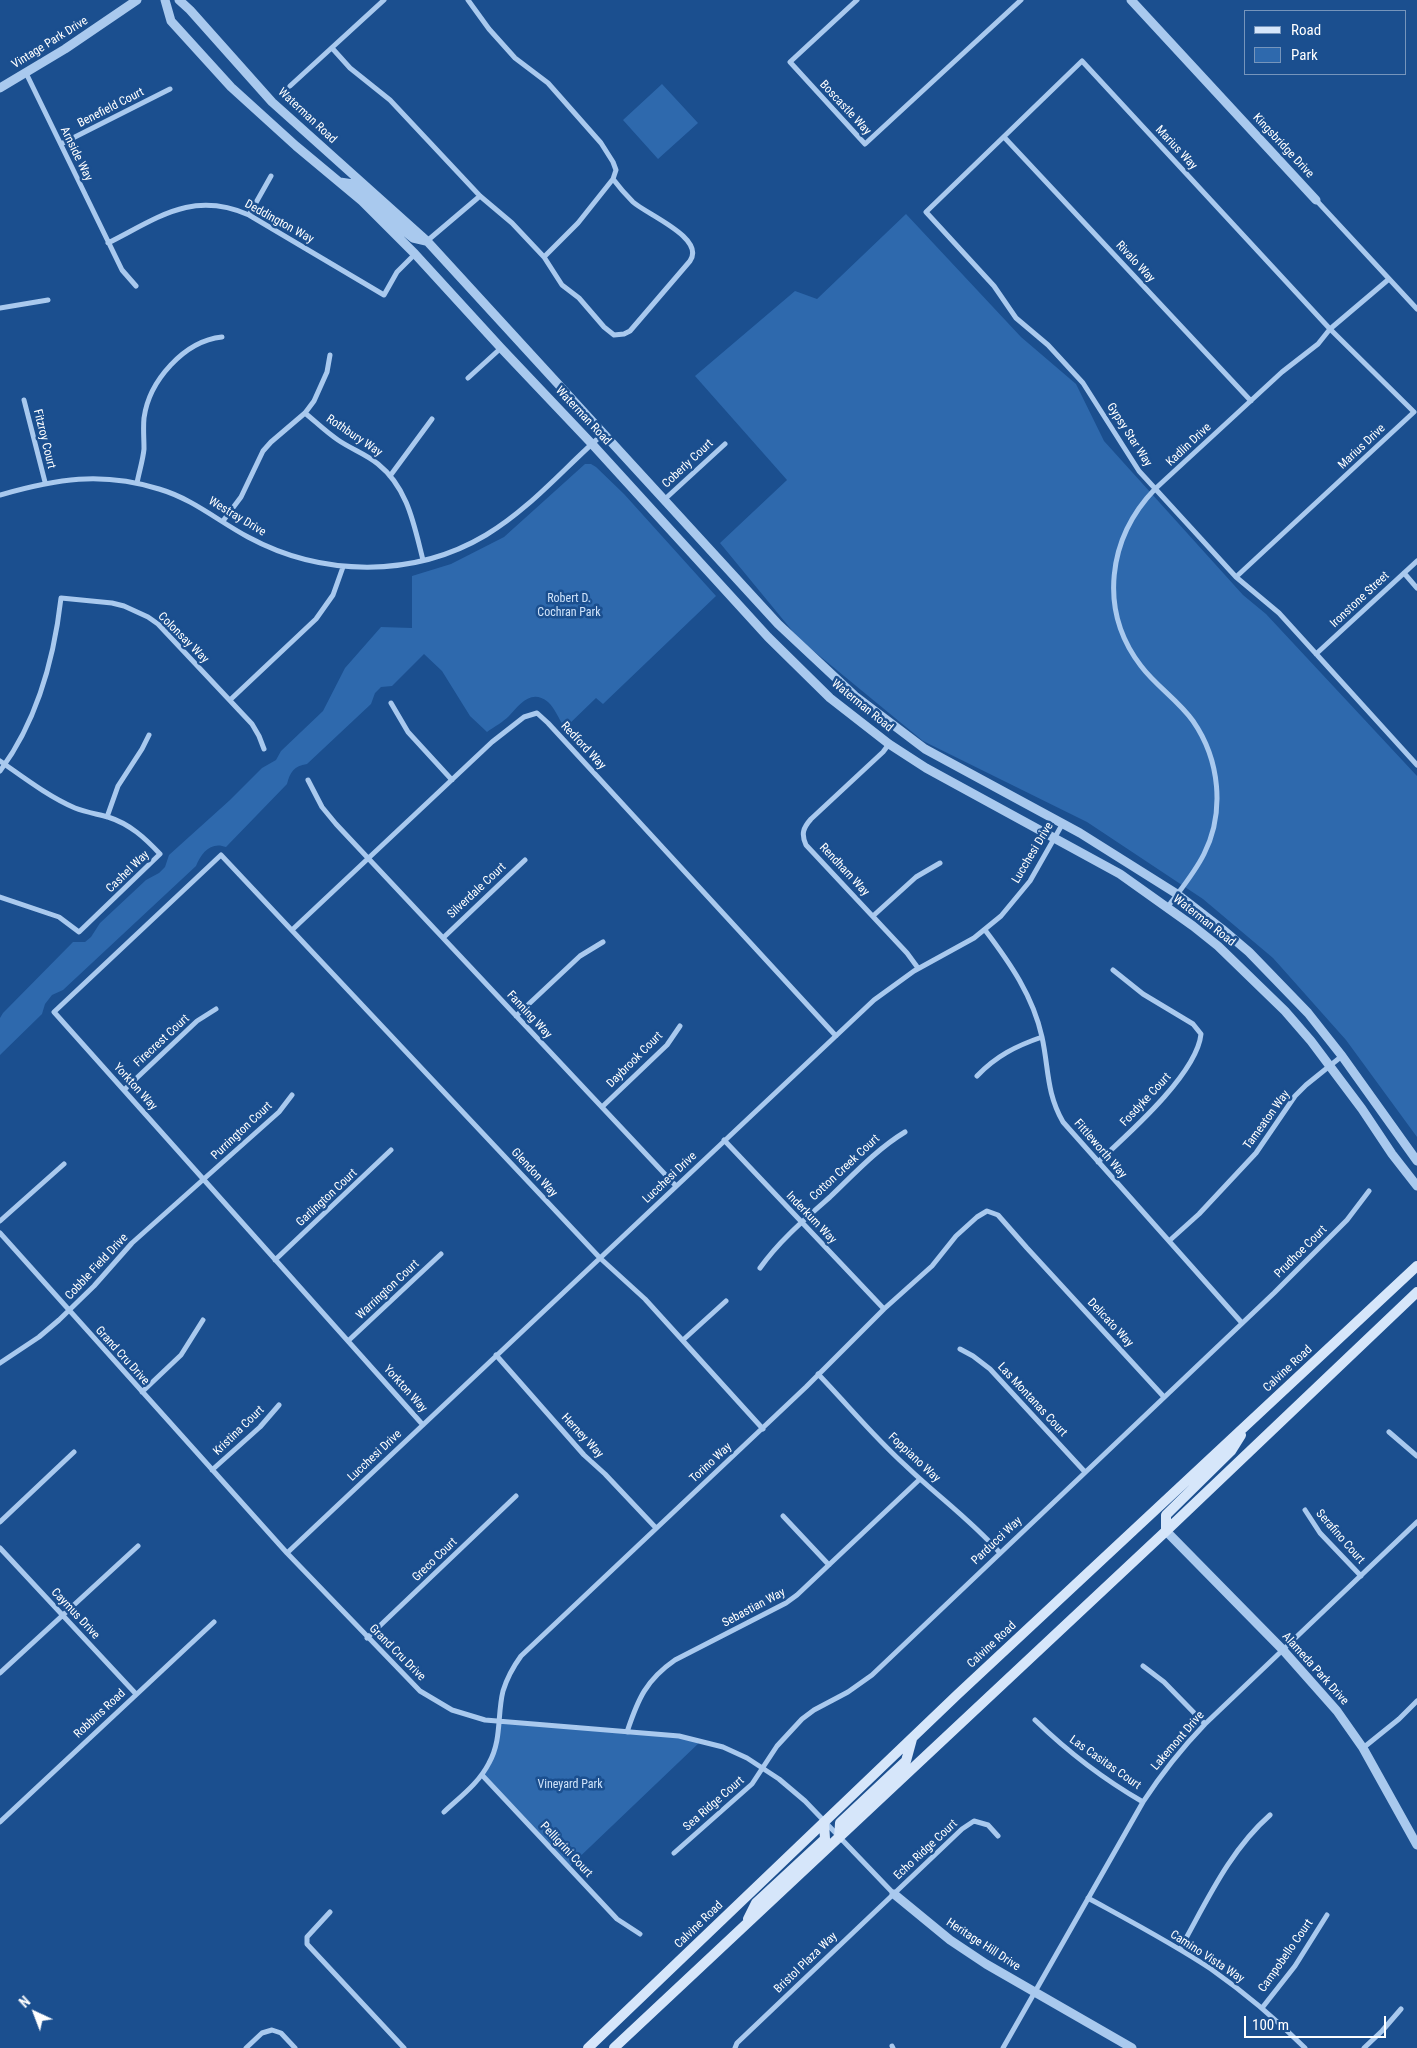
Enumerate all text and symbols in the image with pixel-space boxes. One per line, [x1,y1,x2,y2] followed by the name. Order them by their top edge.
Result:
[1244,10,1407,75] legend
[9,14,91,72] street label: Vintage Park Drive
[1291,21,1321,39] text: Road
[1291,46,1318,64] text: Park
[816,78,874,138] street label: Boscastle Way
[75,85,147,131] street label: Benefield Court
[275,85,339,147] street label: Waterman Road
[1249,111,1317,181] street label: Kingsbridge Drive
[1152,123,1200,173] street label: Marius Way
[57,125,95,183] street label: Arnside Way
[242,197,316,247] street label: Deddington Way
[1112,238,1158,286] street label: Rivalo Way
[552,384,614,448] street label: Waterman Road
[1103,401,1155,469] street label: Gypsy Star Way
[30,408,58,470] street label: Fitzroy Court
[323,412,385,460] street label: Rothbury Way
[1164,421,1214,469] street label: Kadlin Drive
[1335,422,1389,472] street label: Marius Drive
[659,437,717,491] street label: Coberly Court
[206,494,268,540] street label: Westray Drive
[1327,569,1393,631] street label: Ironstone Street
[537,592,601,620] park label: Robert D. Cochran Park
[155,610,211,666] street label: Colonsay Way
[828,677,896,735] street label: Waterman Road
[557,719,609,773] street label: Redford Way
[1009,820,1057,886] street label: Lucchesi Drive
[816,841,872,899] street label: Rendham Way
[103,848,153,896] street label: Cashel Way
[445,860,509,922] street label: Silverdale Court
[1170,892,1238,950] street label: Waterman Road
[503,988,555,1042] street label: Fanning Way
[131,1012,193,1070] street label: Firecrest Court
[604,1029,666,1091] street label: Daybrook Court
[110,1060,160,1114] street label: Yorkton Way
[1118,1070,1174,1130] street label: Fosdyke Court
[1241,1088,1293,1152] street label: Tameaton Way
[208,1099,276,1163] street label: Purrington Court
[1070,1117,1130,1181] street label: Fittleworth Way
[807,1132,883,1204] street label: Cotton Creek Court
[508,1146,560,1200] street label: Glendon Way
[640,1149,700,1207] street label: Lucchesi Drive
[294,1166,360,1230] street label: Garlington Court
[783,1189,839,1247] street label: Inderkum Way
[1272,1223,1330,1281] street label: Prudhoe Court
[63,1231,131,1303] street label: Cobble Field Drive
[354,1257,422,1323] street label: Warrington Court
[1084,1296,1136,1350] street label: Delicato Way
[92,1324,152,1388] street label: Grand Cru Drive
[1261,1343,1315,1395] street label: Calvine Road
[994,1360,1070,1440] street label: Las Montanas Court
[380,1362,430,1416] street label: Yorkton Way
[211,1403,267,1459] street label: Kristina Court
[558,1411,606,1461] street label: Herney Way
[345,1427,405,1485] street label: Lucchesi Drive
[885,1430,943,1486] street label: Foppiano Way
[687,1440,735,1486] street label: Torino Way
[1312,1507,1368,1567] street label: Serafino Court
[969,1514,1025,1568] street label: Parducci Way
[410,1535,460,1585] street label: Greco Court
[720,1585,788,1631] street label: Sebastian Way
[48,1586,102,1642] street label: Caymus Drive
[965,1619,1019,1671] street label: Calvine Road
[366,1622,428,1684] street label: Grand Cru Drive
[1279,1630,1351,1708] street label: Alameda Park Drive
[71,1687,129,1741] street label: Robbins Road
[1148,1709,1208,1773] street label: Lakemont Drive
[1066,1733,1144,1793] street label: Las Casitas Court
[681,1774,747,1834] street label: Sea Ridge Court
[537,1778,603,1792] park label: Vineyard Park
[891,1817,961,1883] street label: Echo Ridge Court
[537,1819,595,1881] street label: Pelligrini Court
[672,1898,726,1952] street label: Calvine Road
[943,1916,1023,1974] street label: Heritage Hill Drive
[1256,1917,1316,1995] street label: Campobello Court
[1167,1928,1247,1986] street label: Camino Vista Way
[772,1929,840,1997] street label: Bristol Plaza Way
[10,1988,60,2038] north arrow
[16,1993,33,2011] text: N
[1247,2006,1390,2038] scale bar
[1252,2016,1289,2034] text: 100 m

